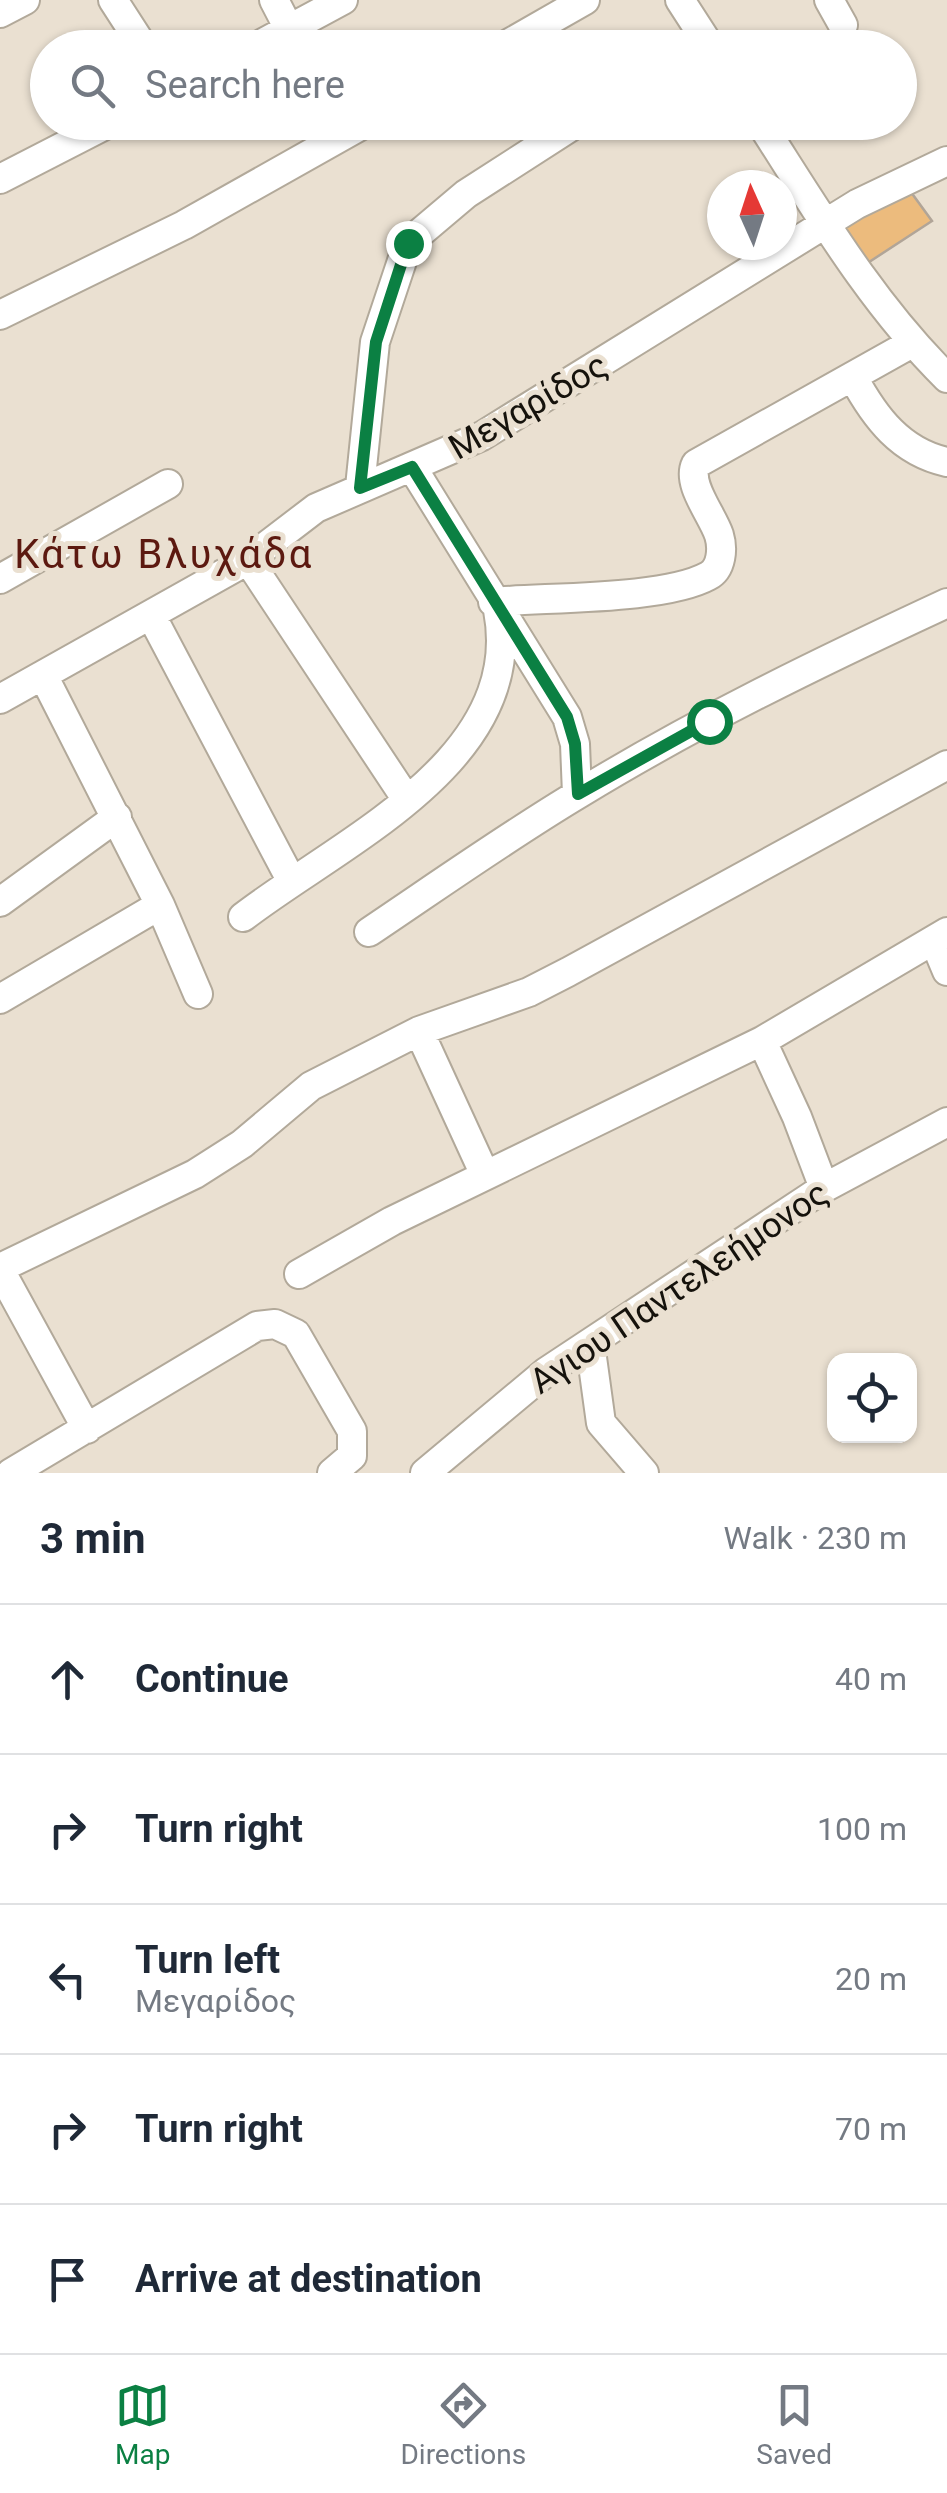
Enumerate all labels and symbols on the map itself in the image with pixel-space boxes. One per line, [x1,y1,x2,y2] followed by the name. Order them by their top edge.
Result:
[707,170,797,260] north arrow
[386,221,432,267] route end
[442,345,615,468] street label: Μεγαρίδος
[14,531,314,578] district label: Κάτω Βλυχάδα
[687,699,733,745] route start
[522,1172,836,1403] street label: Αγιου Παντελεήμονος

